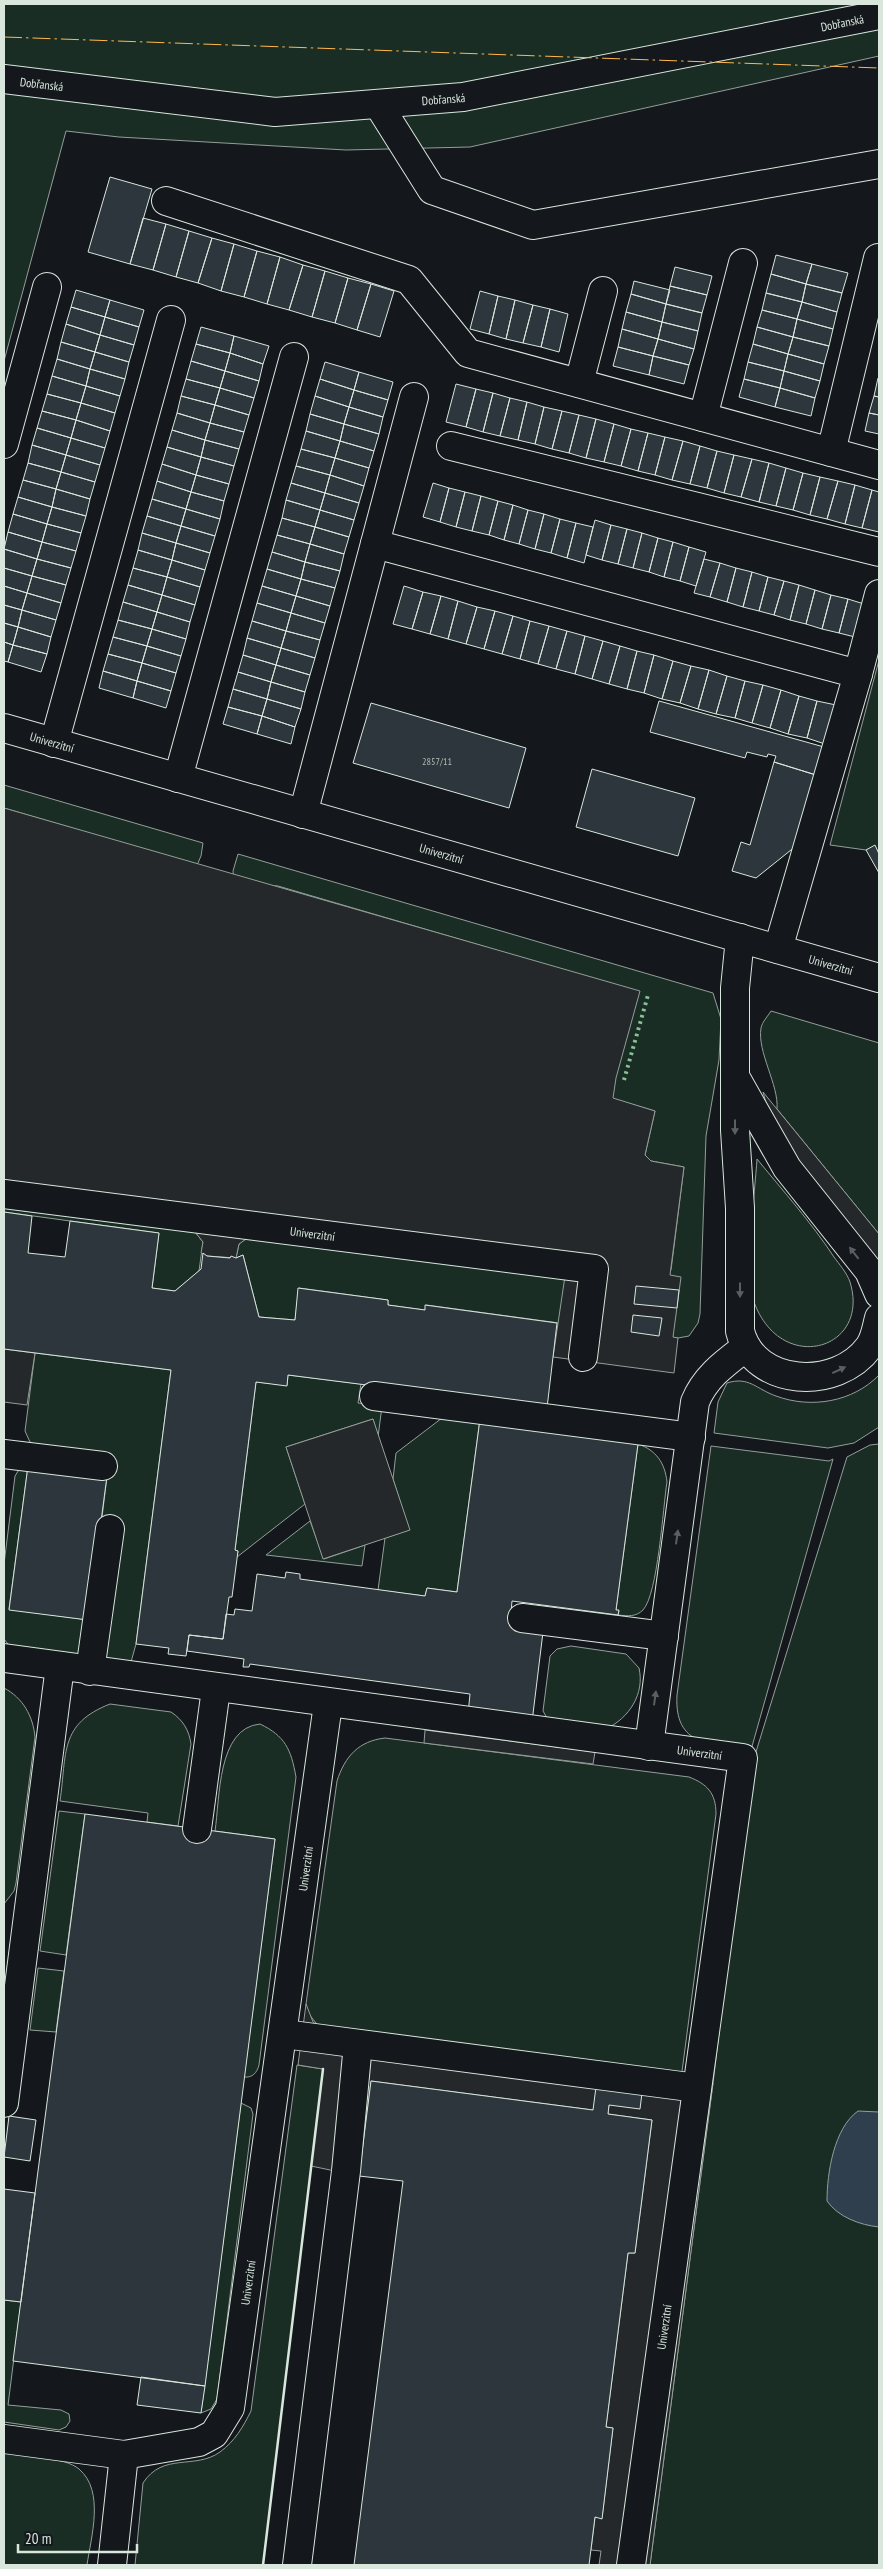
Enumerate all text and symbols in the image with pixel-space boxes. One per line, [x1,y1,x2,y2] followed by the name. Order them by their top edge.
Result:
[819,11,865,34] street label: Dobřanská
[19,74,64,94] street label: Dobřanská
[421,89,466,108] street label: Dobřanská
[28,728,76,755] street label: Univerzitní
[422,755,452,768] house number: 2857/11
[418,840,466,867] street label: Univerzitní
[807,951,855,978] street label: Univerzitní
[731,1120,739,1136] one-way arrow
[289,1223,336,1244] street label: Univerzitní
[849,1246,860,1259] one-way arrow
[736,1282,744,1298] one-way arrow
[832,1365,846,1373] one-way arrow
[673,1528,681,1544] one-way arrow
[652,1689,660,1705] one-way arrow
[676,1742,723,1763] street label: Univerzitní
[295,1845,316,1892] street label: Univerzitní
[237,2259,258,2306] street label: Univerzitní
[653,2303,675,2350] street label: Univerzitní
[18,2522,136,2554] scale bar
[25,2529,51,2548] text: 20 m

